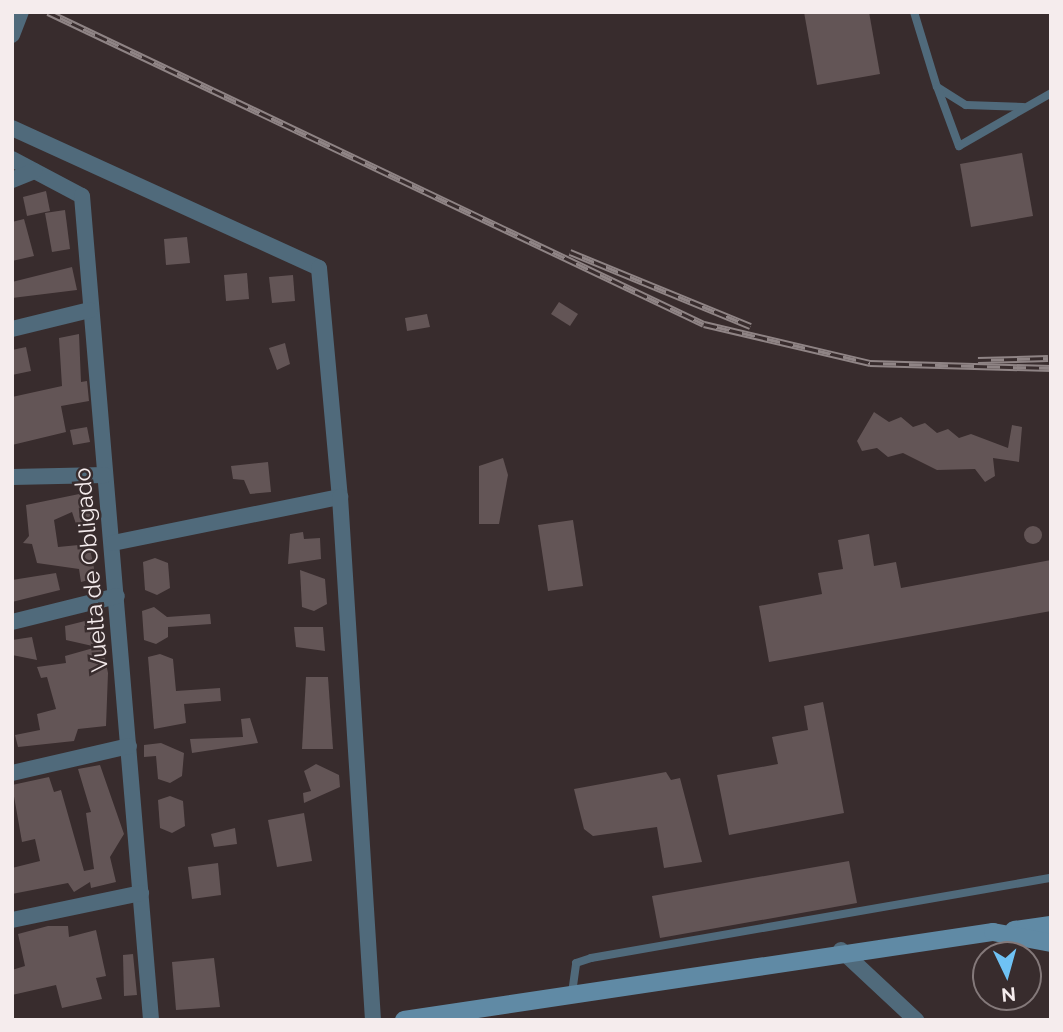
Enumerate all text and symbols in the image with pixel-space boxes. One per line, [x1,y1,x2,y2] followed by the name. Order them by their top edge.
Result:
[68,467,114,673] street label: Vuelta de Obligado
[972,941,1042,1011] north arrow
[1000,983,1017,1007] text: N

